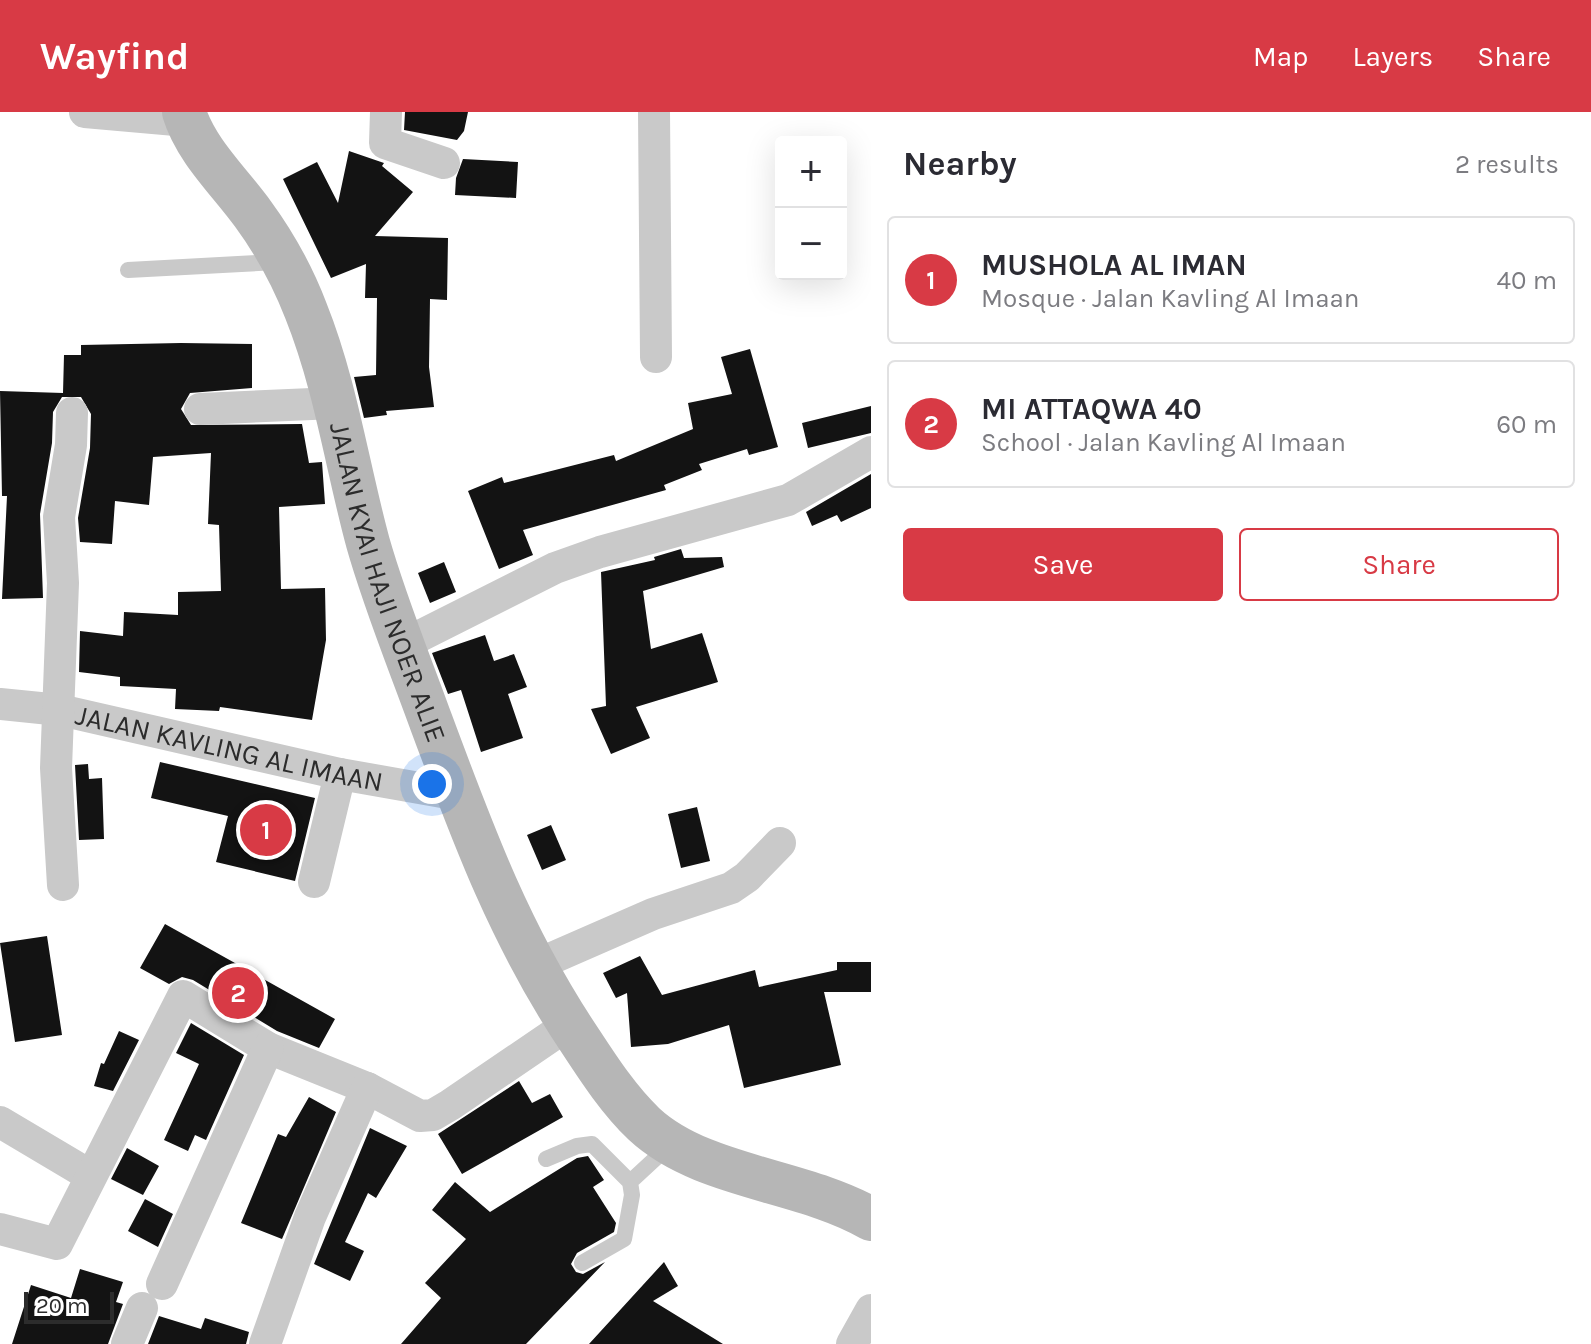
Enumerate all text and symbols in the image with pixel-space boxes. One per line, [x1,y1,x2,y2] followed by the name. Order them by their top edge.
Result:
[40,34,189,79] text: Wayfind
[1253,40,1308,73] text: Map
[1352,40,1433,73] text: Layers
[1477,40,1551,73] text: Share
[775,136,847,280] map controls
[775,136,847,208] button: +
[903,144,1017,184] text: Nearby
[1455,149,1559,180] text: 2 results
[775,208,847,280] button: −
[981,247,1247,283] text: MUSHOLA AL IMAN
[926,265,936,296] text: 1
[1497,265,1557,296] text: 40 m
[981,283,1360,314] text: Mosque · Jalan Kavling Al Imaan
[981,391,1202,427] text: MI ATTAQWA 40
[923,409,939,440] text: 2
[1496,409,1557,440] text: 60 m
[323,419,453,747] street label: JALAN KYAI HAJI NOER ALIE
[981,427,1346,458] text: School · Jalan Kavling Al Imaan
[903,528,1223,601] button: Save
[1239,528,1559,601] button: Share
[72,698,386,798] street label: JALAN KAVLING AL IMAAN
[412,764,452,804] your location
[240,800,292,860] pin: 1
[212,963,264,1023] pin: 2
[24,1288,114,1324] scale bar
[36,1293,88,1319] text: 20 m

